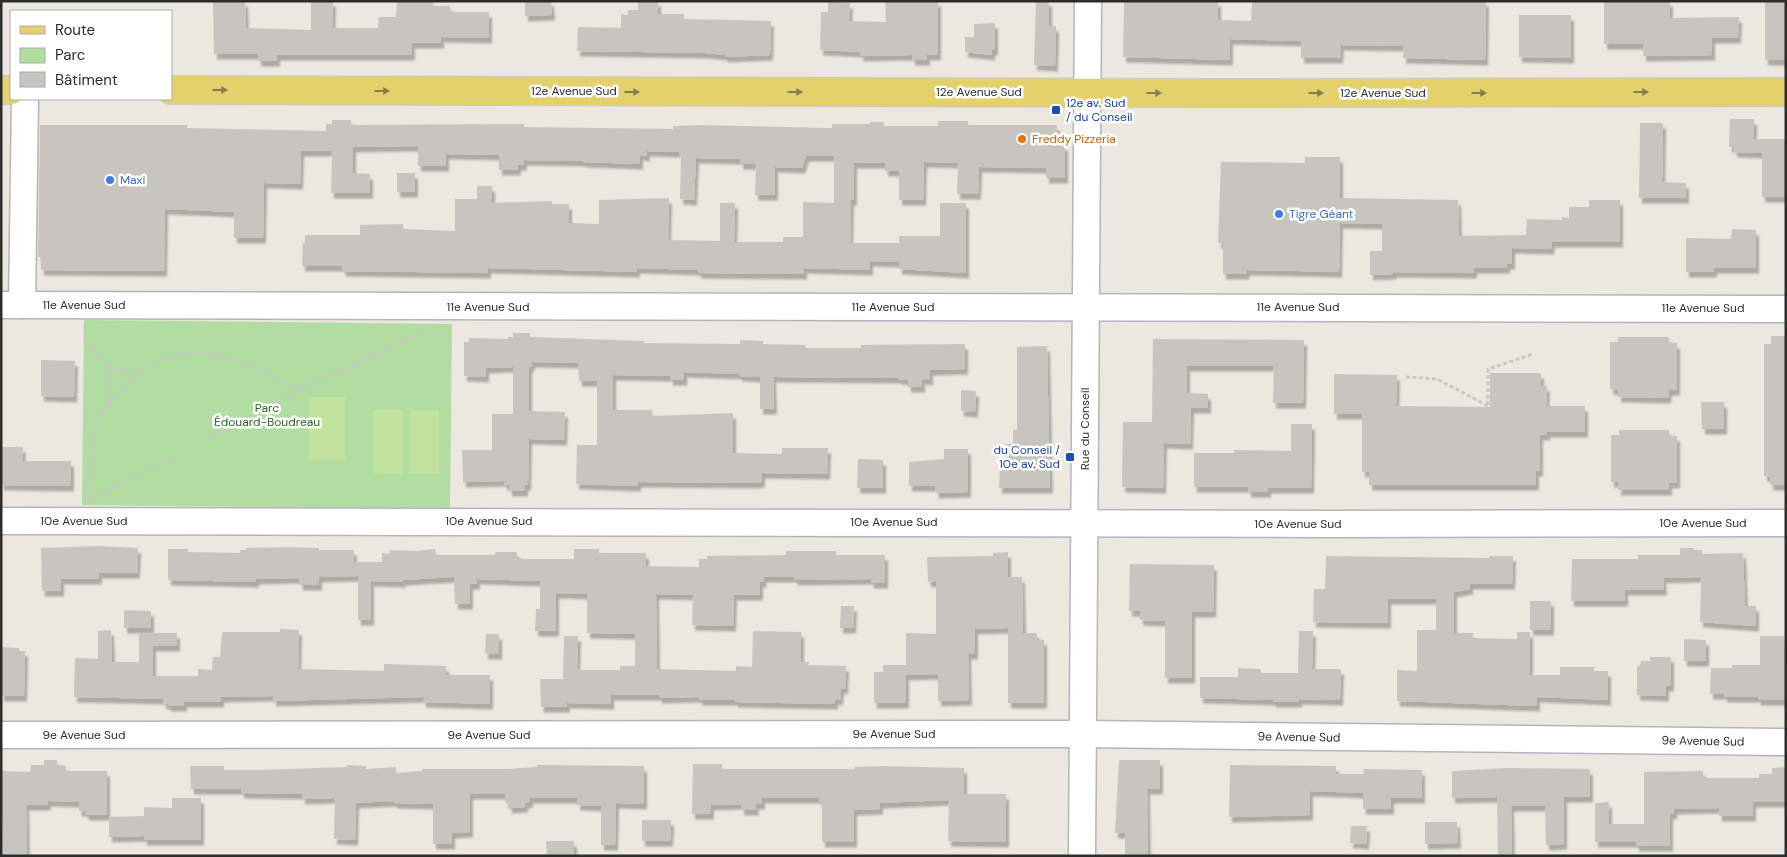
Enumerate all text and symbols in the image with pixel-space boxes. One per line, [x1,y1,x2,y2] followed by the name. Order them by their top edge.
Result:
[10,10,172,100] legend
[55,20,95,40] text: Route
[55,45,85,65] text: Parc
[55,70,118,90] text: Bâtiment
[531,83,617,99] street label: 12e Avenue Sud
[936,84,1022,100] street label: 12e Avenue Sud
[1340,85,1426,101] street label: 12e Avenue Sud
[212,86,228,94] one-way arrow
[375,87,391,95] one-way arrow
[625,88,641,96] one-way arrow
[787,88,803,96] one-way arrow
[1633,88,1649,96] one-way arrow
[1146,89,1162,97] one-way arrow
[1308,89,1324,97] one-way arrow
[1471,89,1487,97] one-way arrow
[1066,95,1133,125] place label: 12e av. Sud / du Conseil
[1050,104,1062,116] marker: 12e av. Sud / du Conseil
[1032,131,1116,147] place label: Freddy Pizzeria
[1016,133,1028,145] marker: Freddy Pizzeria
[120,172,146,188] place label: Maxi
[104,174,116,186] marker: Maxi
[1289,206,1354,222] place label: Tigre Géant
[1273,208,1285,220] marker: Tigre Géant
[43,297,125,313] street label: 11e Avenue Sud
[447,299,529,315] street label: 11e Avenue Sud
[852,299,934,315] street label: 11e Avenue Sud
[1257,299,1339,315] street label: 11e Avenue Sud
[1662,300,1744,316] street label: 11e Avenue Sud
[1077,388,1093,470] street label: Rue du Conseil
[214,400,320,430] park label: Parc Édouard-Boudreau
[994,442,1060,472] place label: du Conseil / 10e av. Sud
[1064,451,1076,463] marker: du Conseil / 10e av. Sud
[40,513,128,529] street label: 10e Avenue Sud
[445,513,533,529] street label: 10e Avenue Sud
[850,514,938,530] street label: 10e Avenue Sud
[1659,515,1747,531] street label: 10e Avenue Sud
[1254,516,1342,532] street label: 10e Avenue Sud
[853,726,935,742] street label: 9e Avenue Sud
[43,727,125,743] street label: 9e Avenue Sud
[448,727,530,743] street label: 9e Avenue Sud
[1257,728,1341,746] street label: 9e Avenue Sud
[1661,732,1745,750] street label: 9e Avenue Sud

